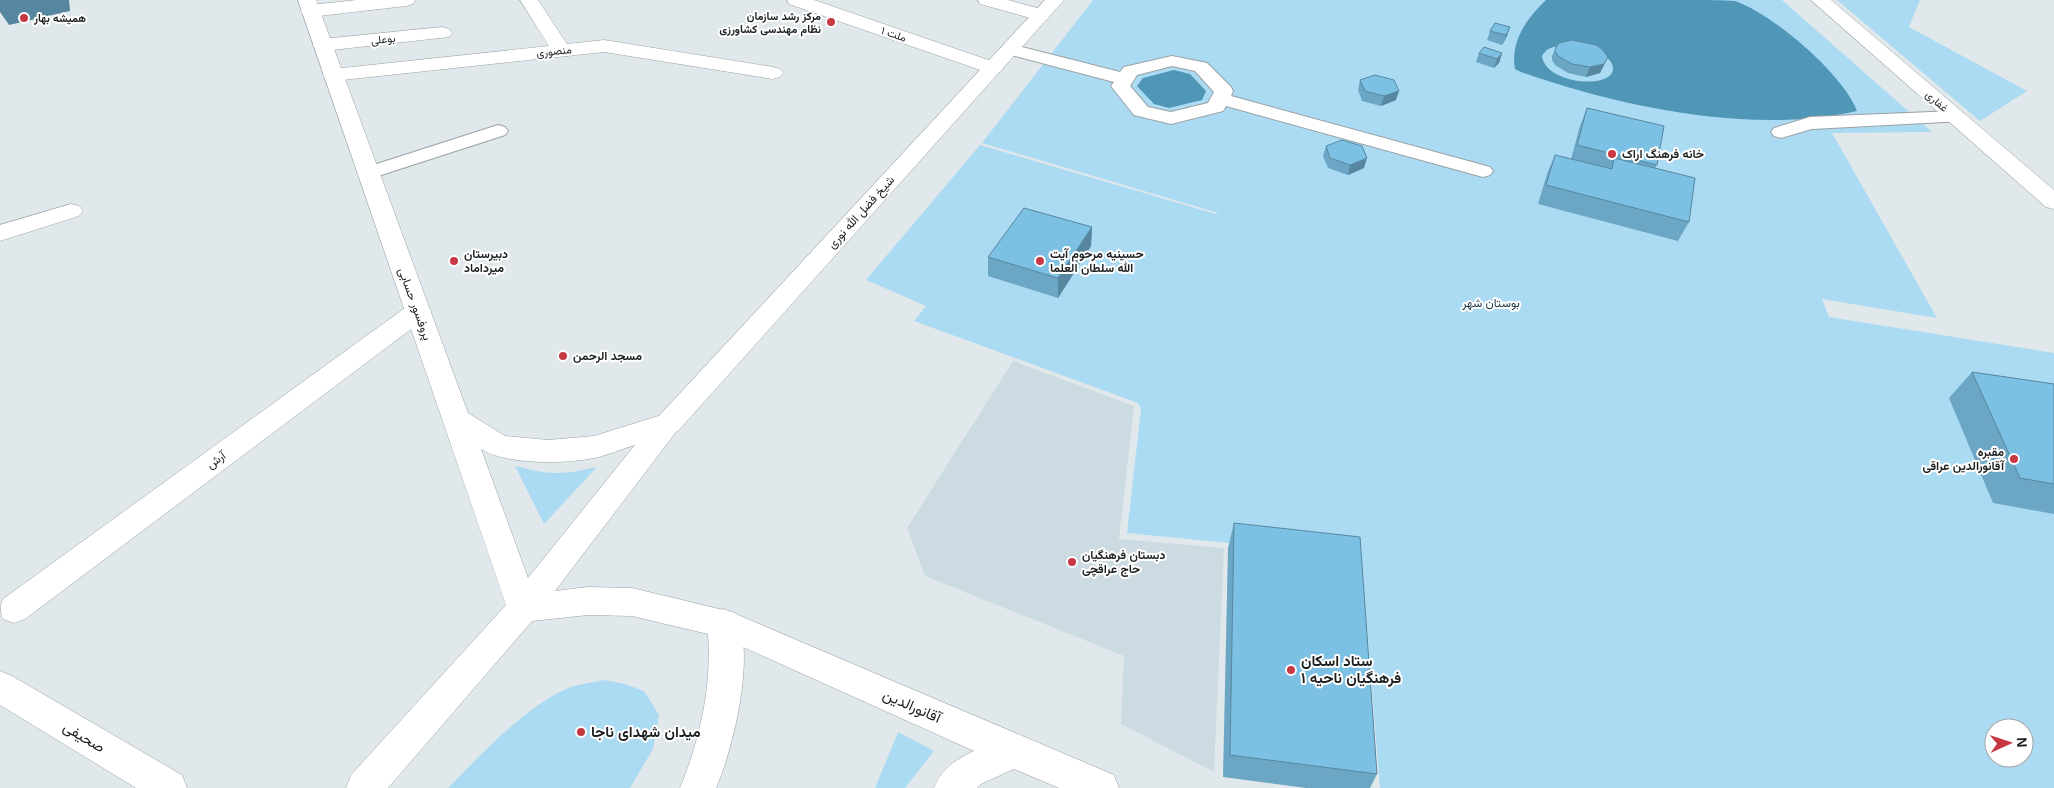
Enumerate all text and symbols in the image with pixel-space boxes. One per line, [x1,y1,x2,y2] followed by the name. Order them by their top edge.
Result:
[719,10,821,37] place label: مرکز رشد سازمان نظام مهندسی کشاورزی
[18,12,30,24] marker: همیشه بهار
[33,12,86,25] place label: همیشه بهار
[825,16,837,28] marker: مرکز رشد سازمان نظام مهندسی کشاورزی
[880,24,908,44] street label: ملت ۱
[370,32,396,47] street label: بوعلی
[536,43,572,60] street label: منصوری
[1923,88,1951,115] street label: غفاری
[1622,147,1704,162] place label: خانه فرهنگ اراک
[1606,148,1618,160] marker: خانه فرهنگ اراک
[825,173,899,253] street label: شیخ فضل الله نوری
[464,247,508,276] place label: دبیرستان میرداماد
[1050,247,1144,275] place label: حسینیه مرحوم آیت الله سلطان العلما
[448,255,460,267] marker: دبیرستان میرداماد
[1034,255,1046,267] marker: حسینیه مرحوم آیت الله سلطان العلما
[394,266,435,342] street label: پروفسور حسابی
[1461,296,1520,311] park label: بوستان شهر
[573,349,643,364] place label: مسجد الرحمن
[557,350,569,362] marker: مسجد الرحمن
[1923,445,2005,474] place label: مقبره آقانورالدین عراقی
[204,448,230,472] street label: آرش
[2008,453,2020,465] marker: مقبره آقانورالدین عراقی
[1082,548,1165,577] place label: دبستان فرهنگیان حاج عراقچی
[1066,556,1078,568] marker: دبستان فرهنگیان حاج عراقچی
[1301,652,1401,687] place label: ستاد اسکان فرهنگیان ناحیه ۱
[1285,664,1297,676] marker: ستاد اسکان فرهنگیان ناحیه ۱
[880,685,945,728] street label: آقانورالدین
[59,718,108,757] street label: صحیفی
[1984,718,2034,768] north arrow
[591,723,701,741] place label: میدان شهدای ناجا
[575,726,587,738] marker: میدان شهدای ناجا
[2014,737,2030,748] text: N

